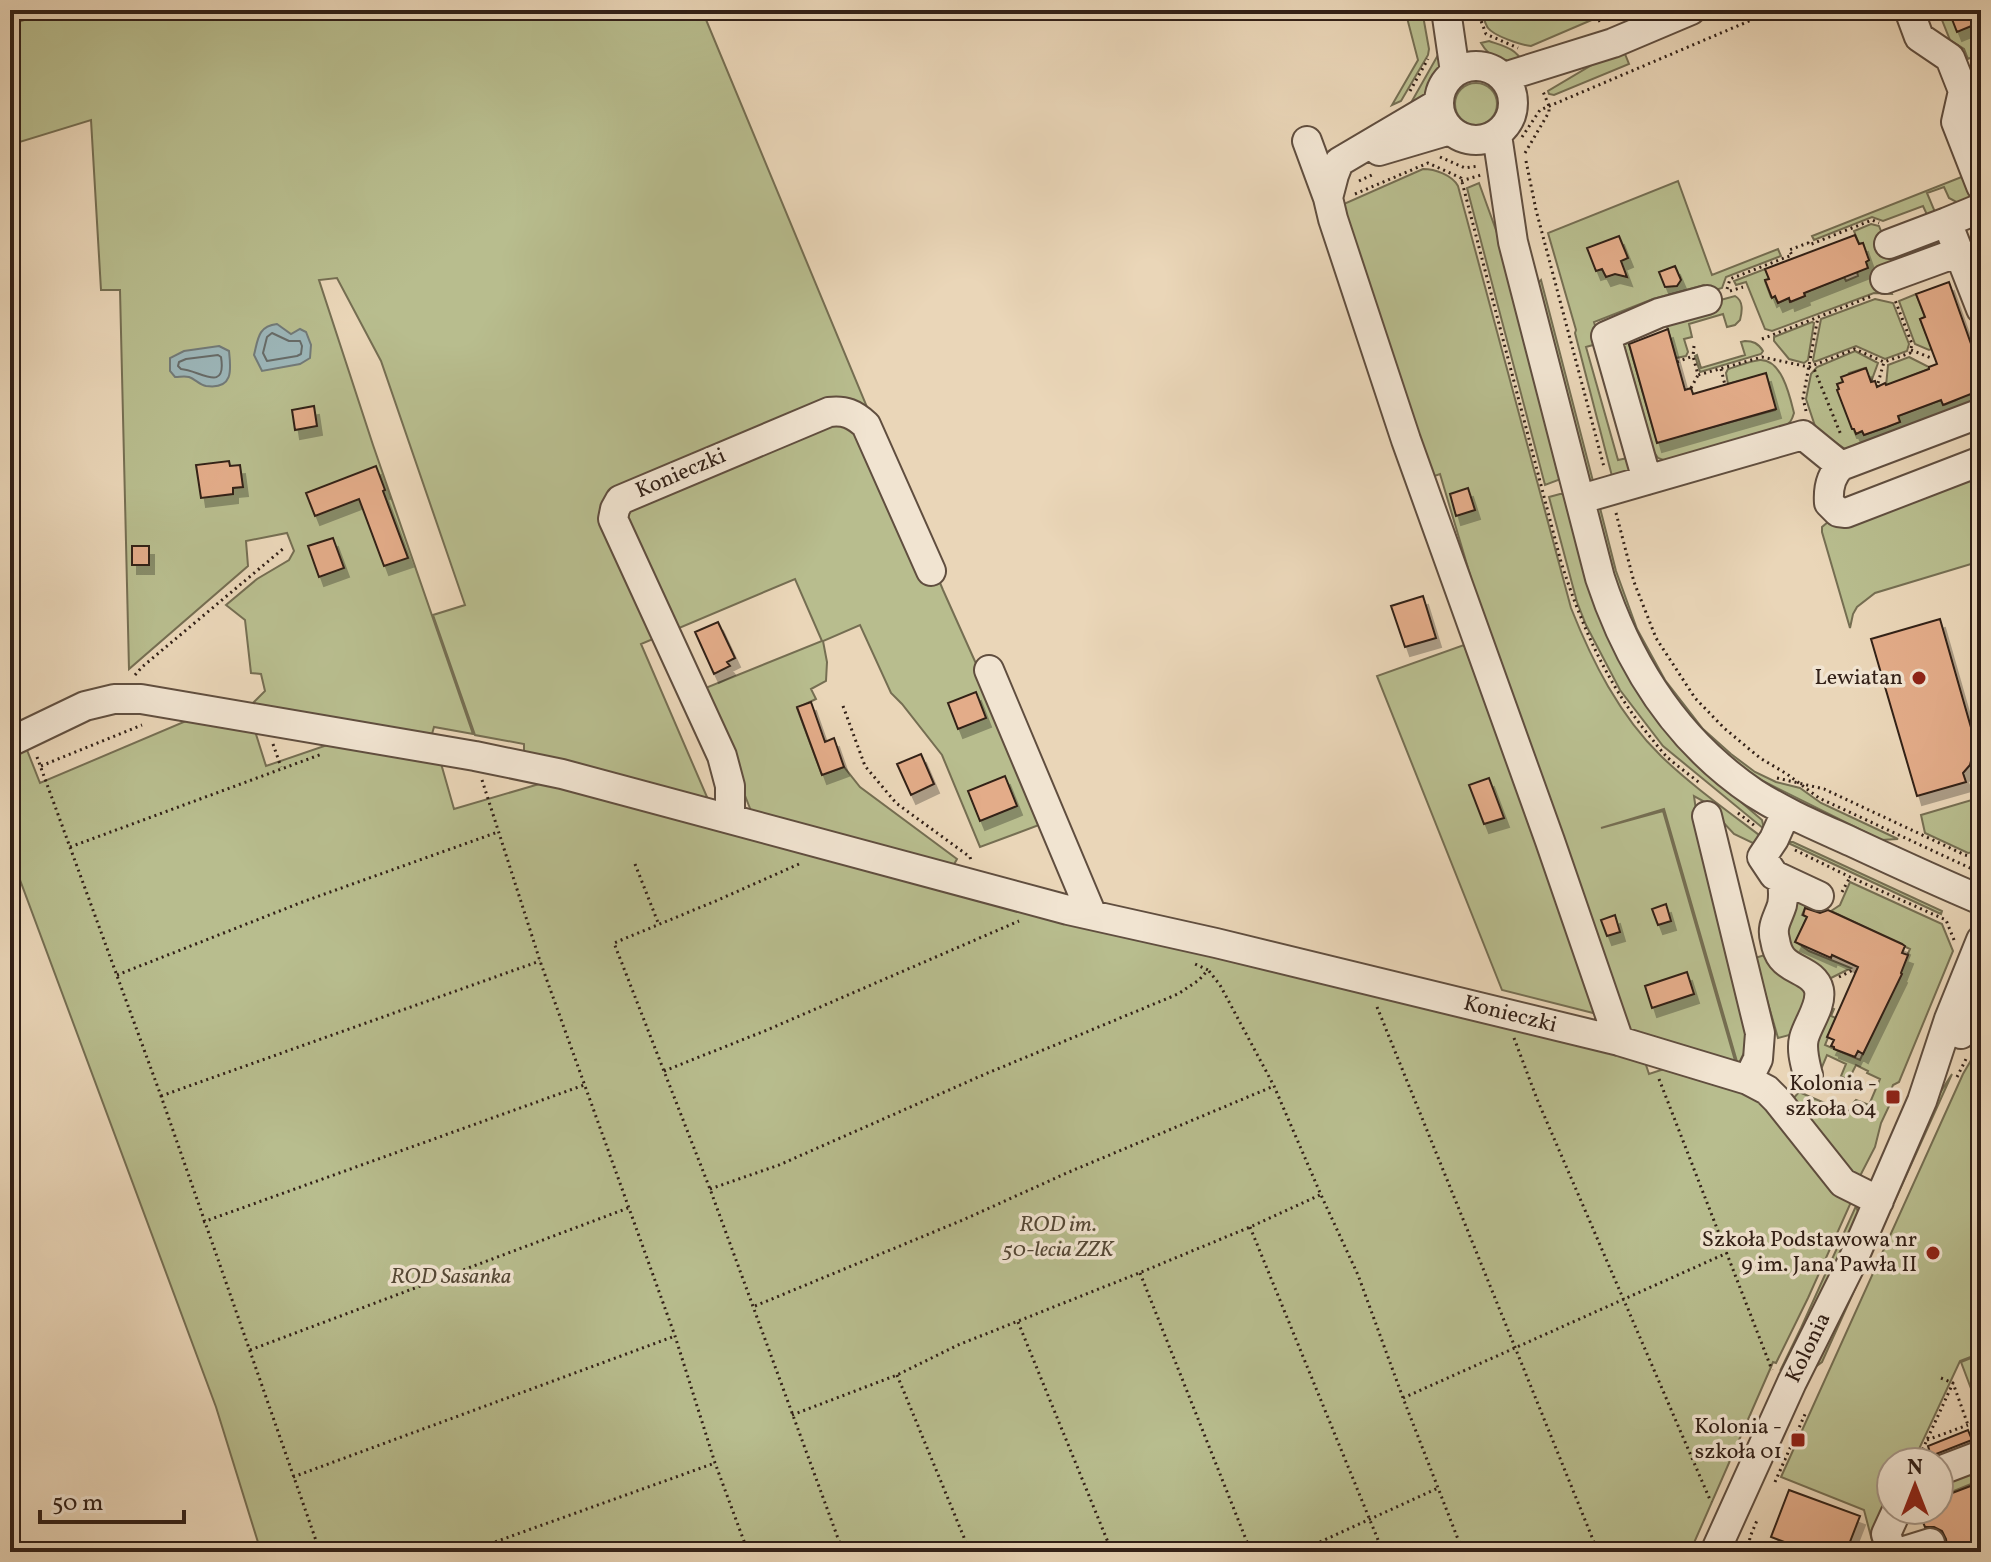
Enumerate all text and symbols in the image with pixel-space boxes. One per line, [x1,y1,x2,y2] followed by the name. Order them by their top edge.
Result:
[631,441,731,507] street label: Konieczki
[1814,663,1903,694] place label: Lewiatan
[1910,669,1928,687] marker: Lewiatan
[1460,988,1560,1042] street label: Konieczki
[1786,1069,1877,1125] place label: Kolonia - szkoła 04
[1884,1088,1902,1106] marker: Kolonia - szkoła 04
[1001,1210,1115,1266] park label: ROD im. 50-lecia ZZK
[1702,1225,1917,1281] place label: Szkoła Podstawowa nr 9 im. Jana Pawła II
[1924,1244,1942,1262] marker: Szkoła Podstawowa nr 9 im. Jana Pawła II
[391,1262,511,1293] park label: ROD Sasanka
[1779,1308,1839,1388] street label: Kolonia
[1694,1412,1782,1468] place label: Kolonia - szkoła 01
[1789,1431,1807,1449] marker: Kolonia - szkoła 01
[1875,1446,1955,1526] north arrow
[1907,1453,1923,1484] text: N
[40,1474,184,1524] scale bar
[52,1487,104,1521] text: 50 m

